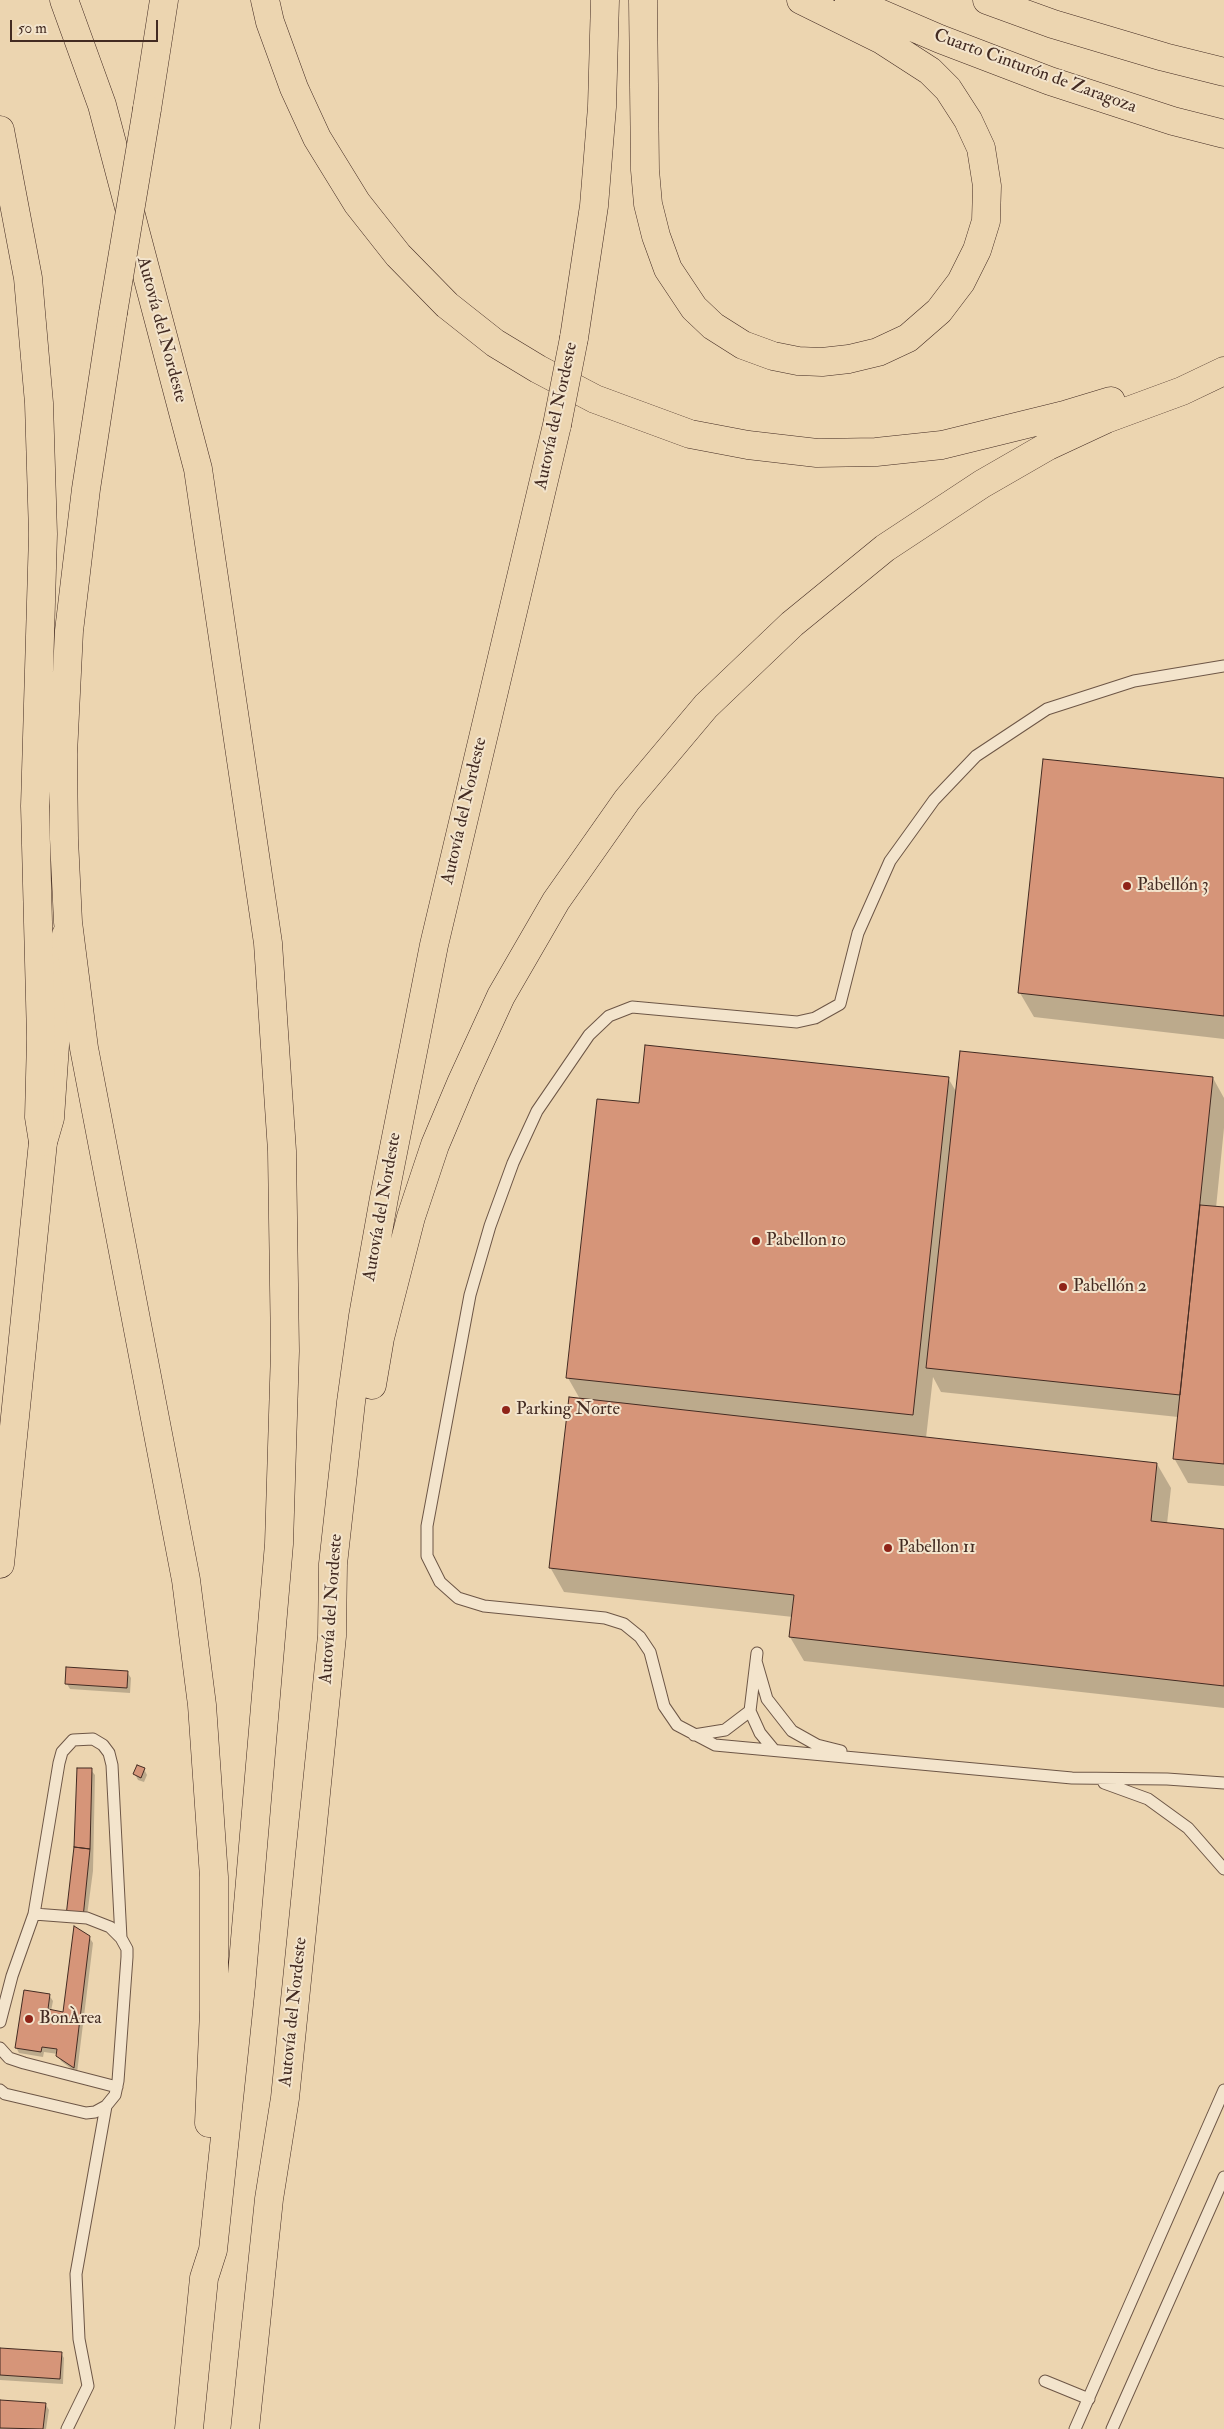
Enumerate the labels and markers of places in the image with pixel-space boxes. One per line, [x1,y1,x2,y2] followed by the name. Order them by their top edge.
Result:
[1137,875,1209,897] place label: Pabellón 3
[1121,880,1133,892] marker: Pabellón 3
[766,1230,846,1252] place label: Pabellon 10
[750,1235,762,1247] marker: Pabellon 10
[1073,1276,1147,1298] place label: Pabellón 2
[1057,1281,1069,1293] marker: Pabellón 2
[516,1399,620,1421] place label: Parking Norte
[500,1404,512,1416] marker: Parking Norte
[898,1537,976,1559] place label: Pabellon 11
[882,1542,894,1554] marker: Pabellon 11
[39,2008,102,2030] place label: BonÀrea
[23,2013,35,2025] marker: BonÀrea

